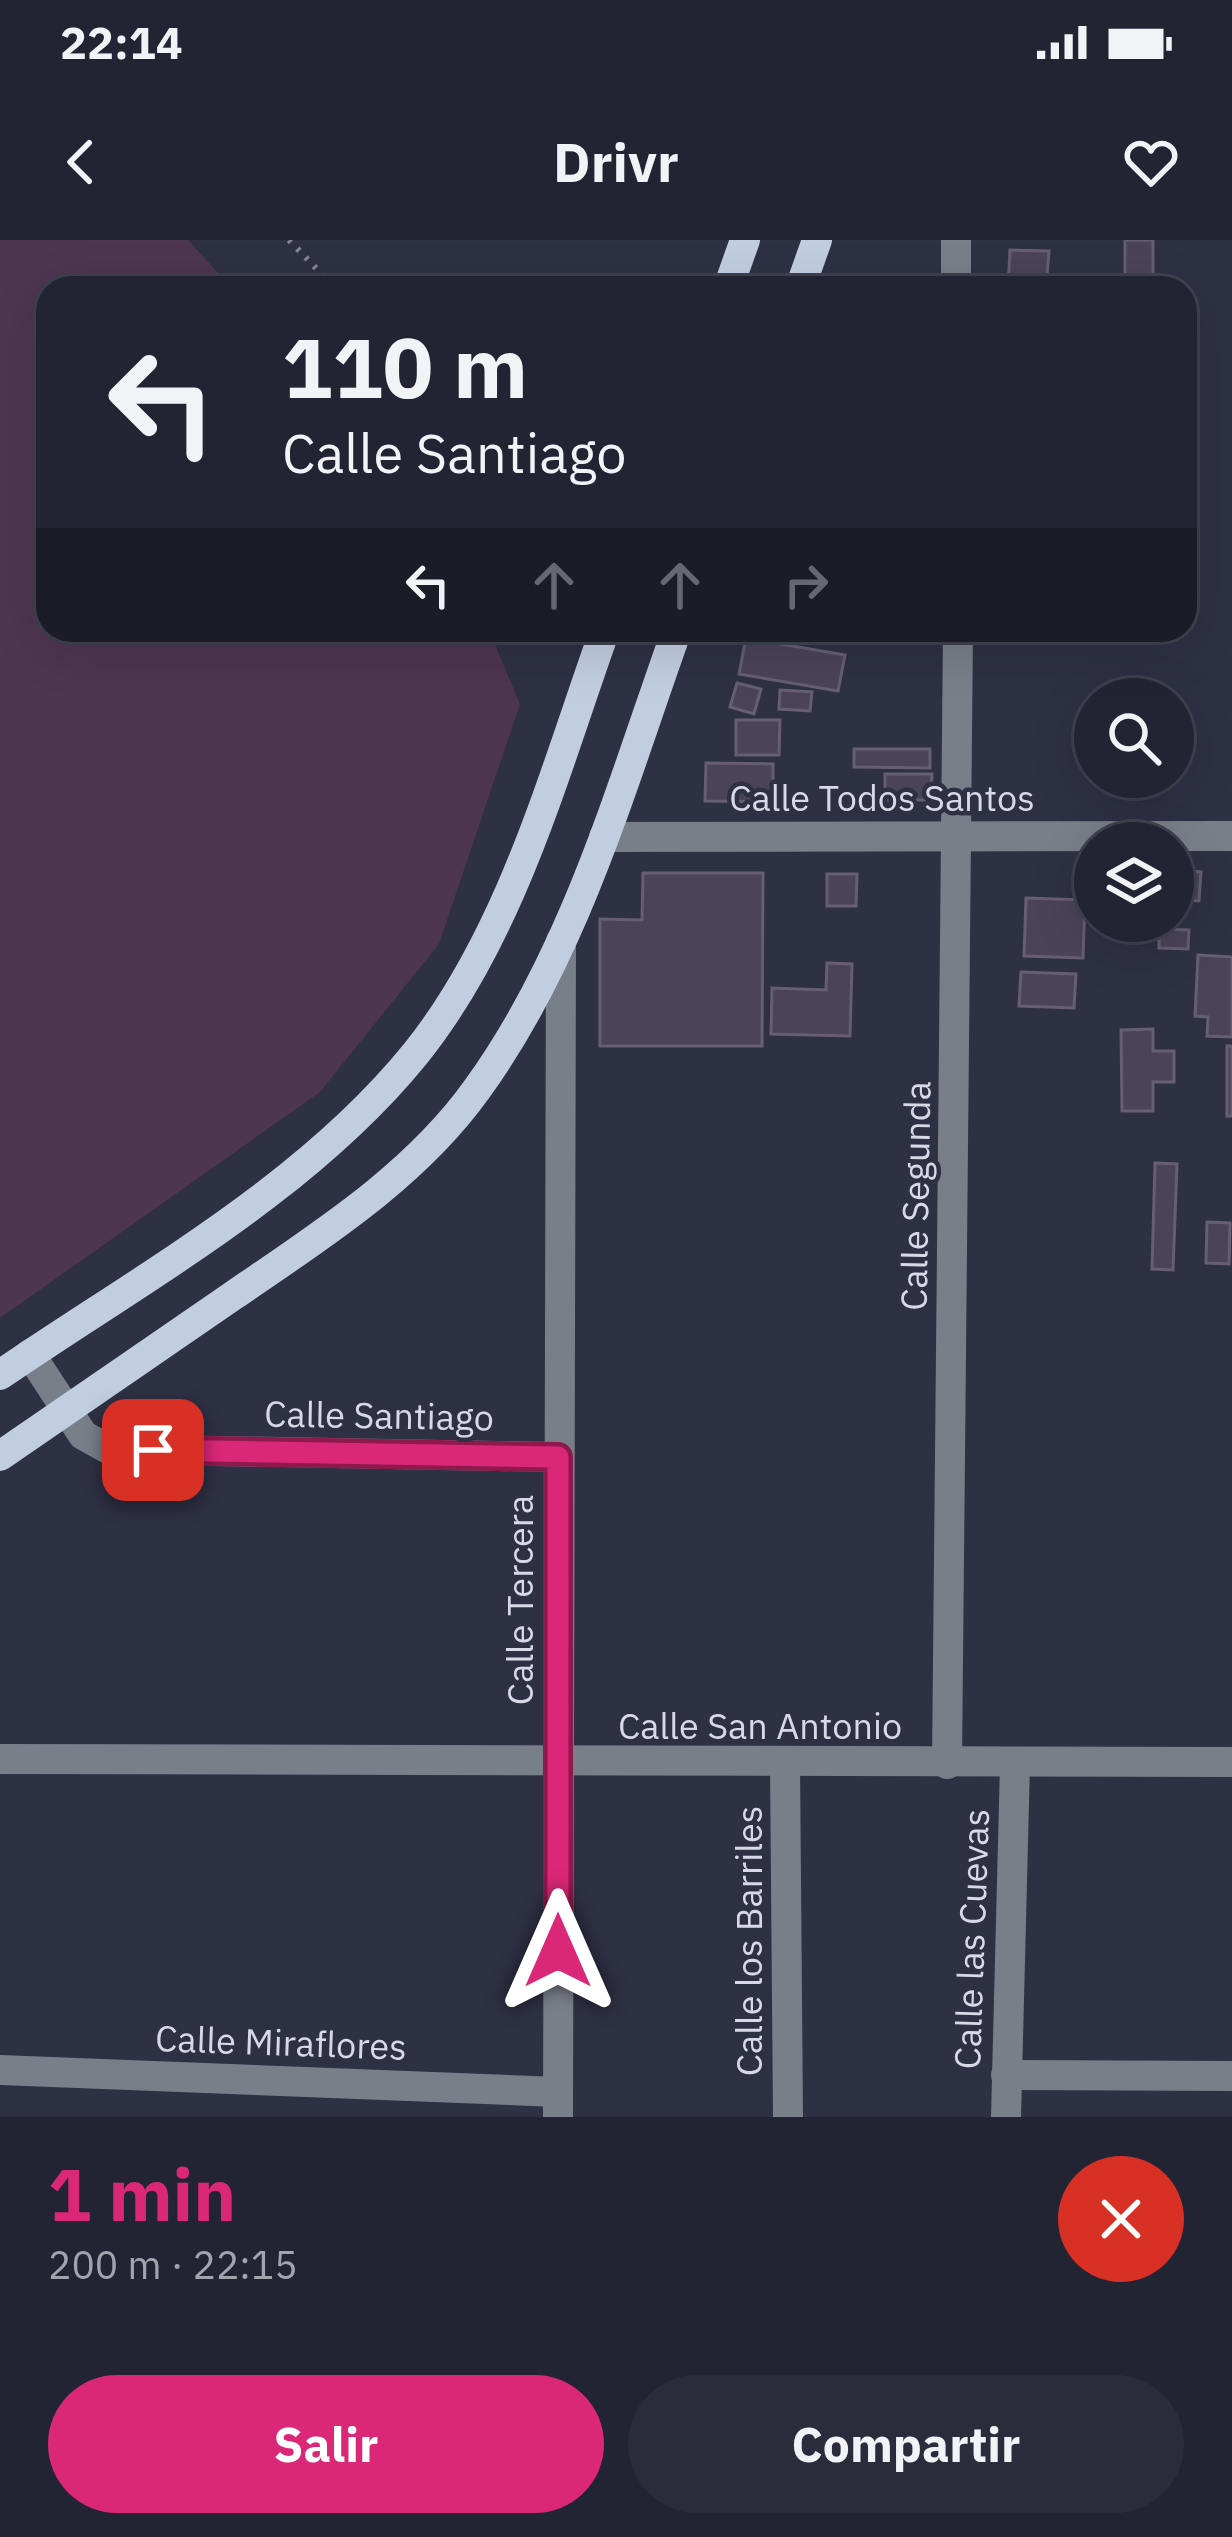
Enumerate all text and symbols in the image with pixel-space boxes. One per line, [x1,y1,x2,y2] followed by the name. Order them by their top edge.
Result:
[60,13,183,71] text: 22:14
[553,127,679,197] text: Drivr
[48,129,114,195] icon: back
[1118,129,1184,195] icon: heart
[282,312,528,421] text: 110 m
[84,324,240,480] icon: left
[282,418,626,488] text: Calle Santiago
[395,552,461,618] icon: left
[521,552,587,618] icon: ahead
[647,552,713,618] icon: ahead
[773,552,839,618] icon: right
[1074,678,1194,942] map controls
[1074,678,1194,798] button: search
[729,774,1035,821] street label: Calle Todos Santos
[1074,822,1194,942] button: layers
[889,1081,941,1311] street label: Calle Segunda
[264,1389,494,1441] street label: Calle Santiago
[102,1399,204,1501] pin
[120,1417,186,1483] icon: arrive
[496,1495,543,1705] street label: Calle Tercera
[618,1702,902,1749] street label: Calle San Antonio
[725,1806,772,2076] street label: Calle los Barriles
[943,1808,999,2070] street label: Calle las Cuevas
[495,1888,621,2014] position arrow
[154,2014,408,2070] street label: Calle Miraflores
[48,2147,236,2241] text: 1 min
[1058,2156,1184,2282] button: close
[48,2239,298,2290] text: 200 m · 22:15
[48,2375,604,2513] button: Salir
[628,2375,1184,2513] button: Compartir

